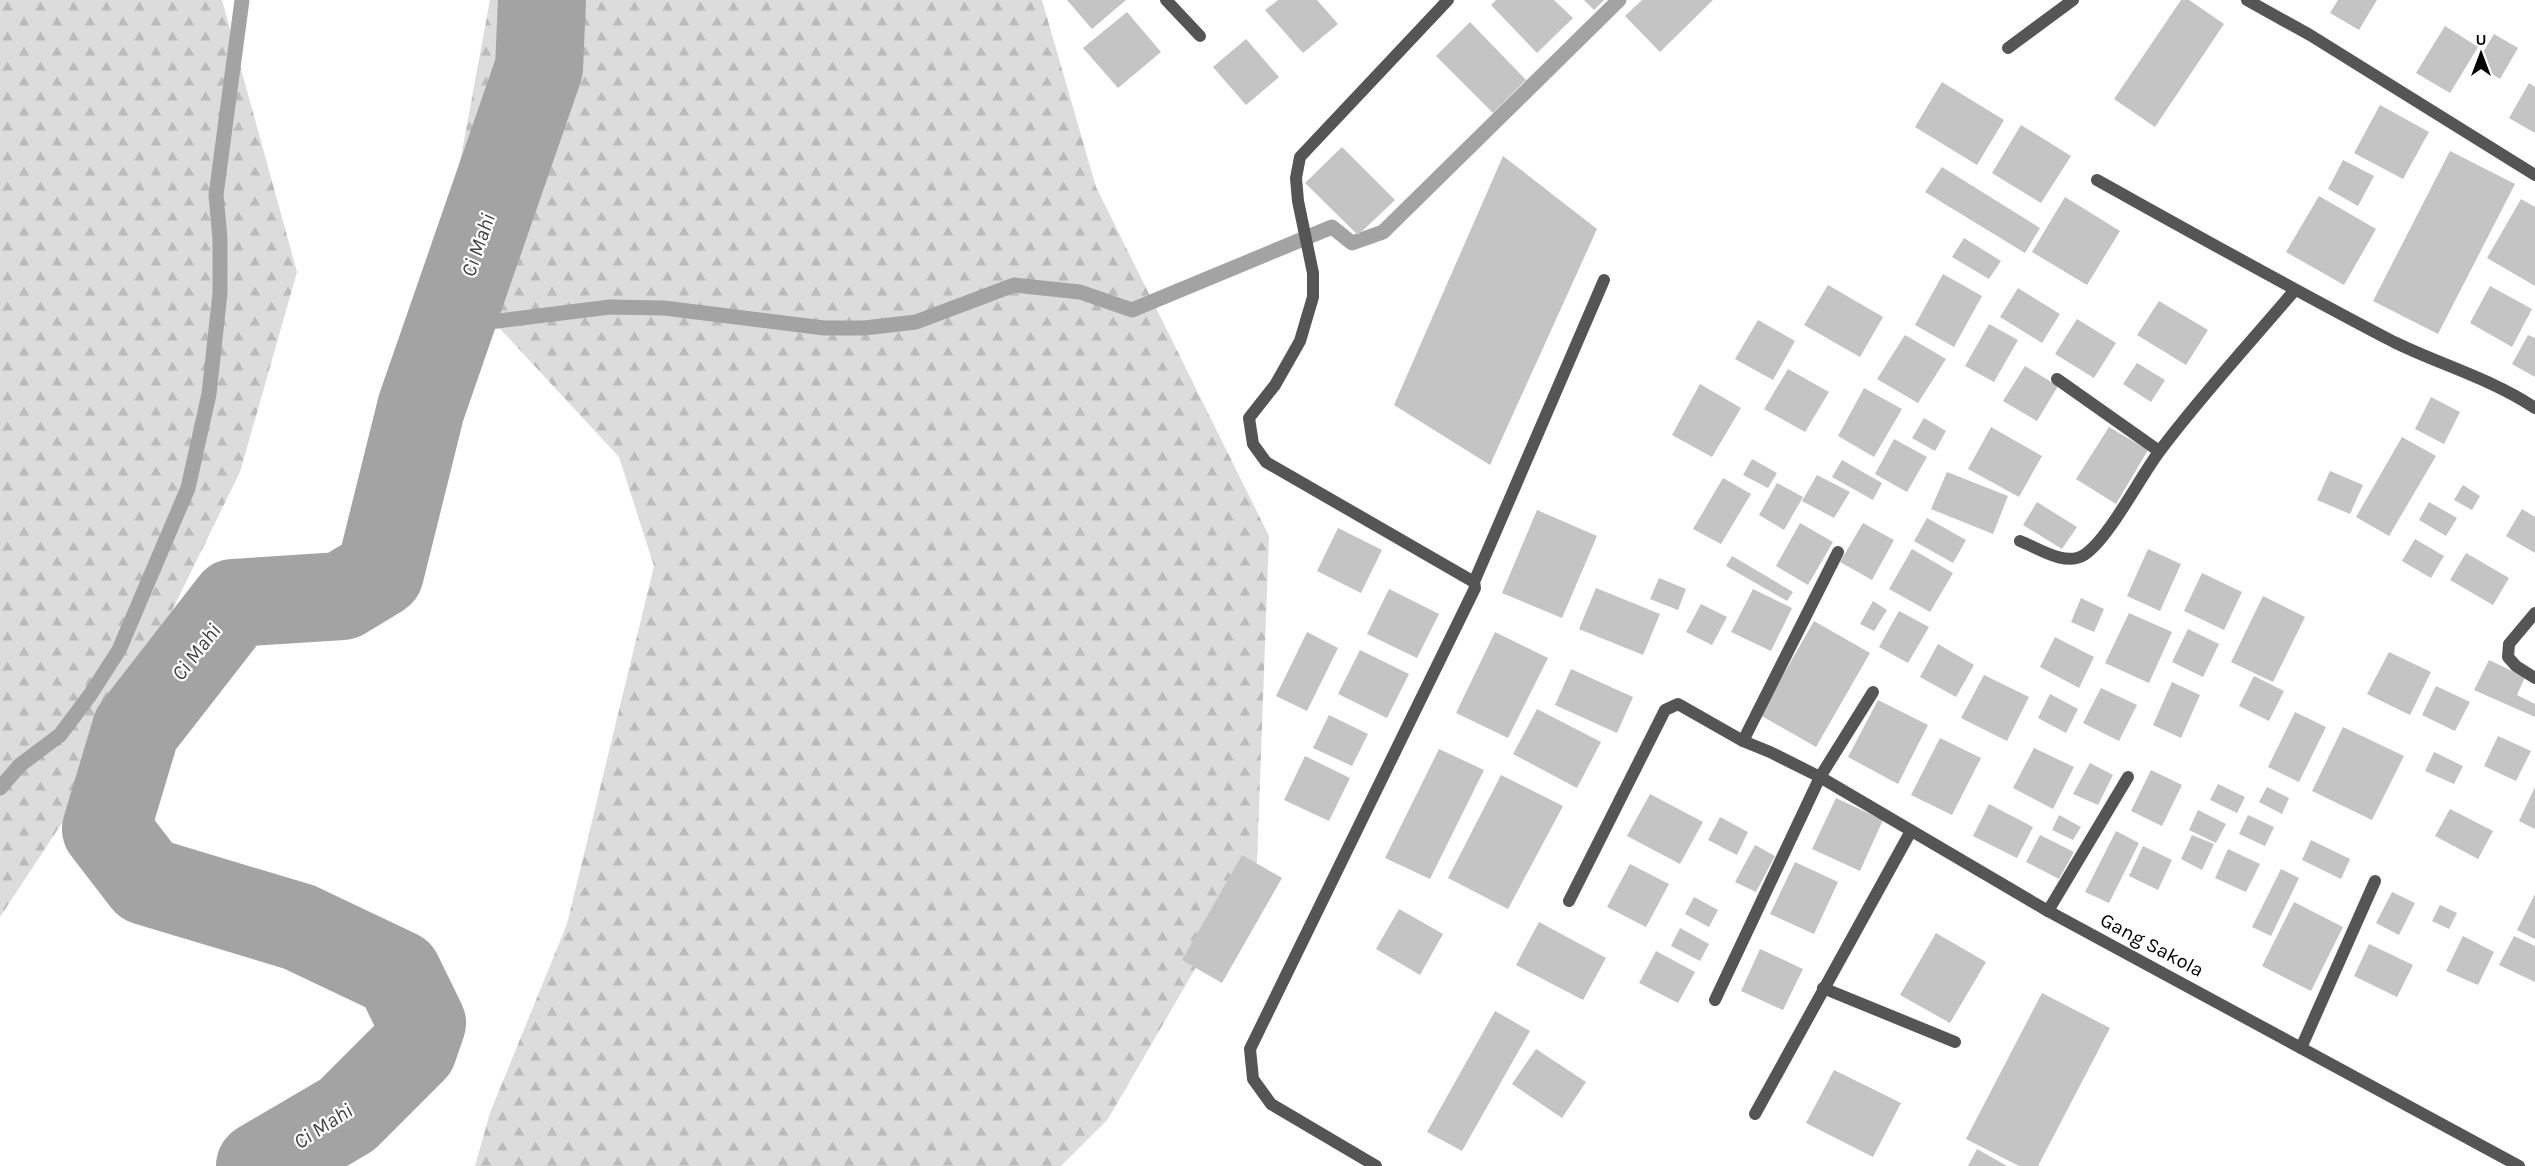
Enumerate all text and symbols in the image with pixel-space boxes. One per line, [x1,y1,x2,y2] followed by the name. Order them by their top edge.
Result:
[2451,24,2511,84] north arrow
[2475,30,2487,49] text: U
[456,210,500,280] water label: Ci Mahi
[166,619,226,685] water label: Ci Mahi
[2096,908,2208,982] street label: Gang Sakola
[289,1098,357,1154] water label: Ci Mahi

